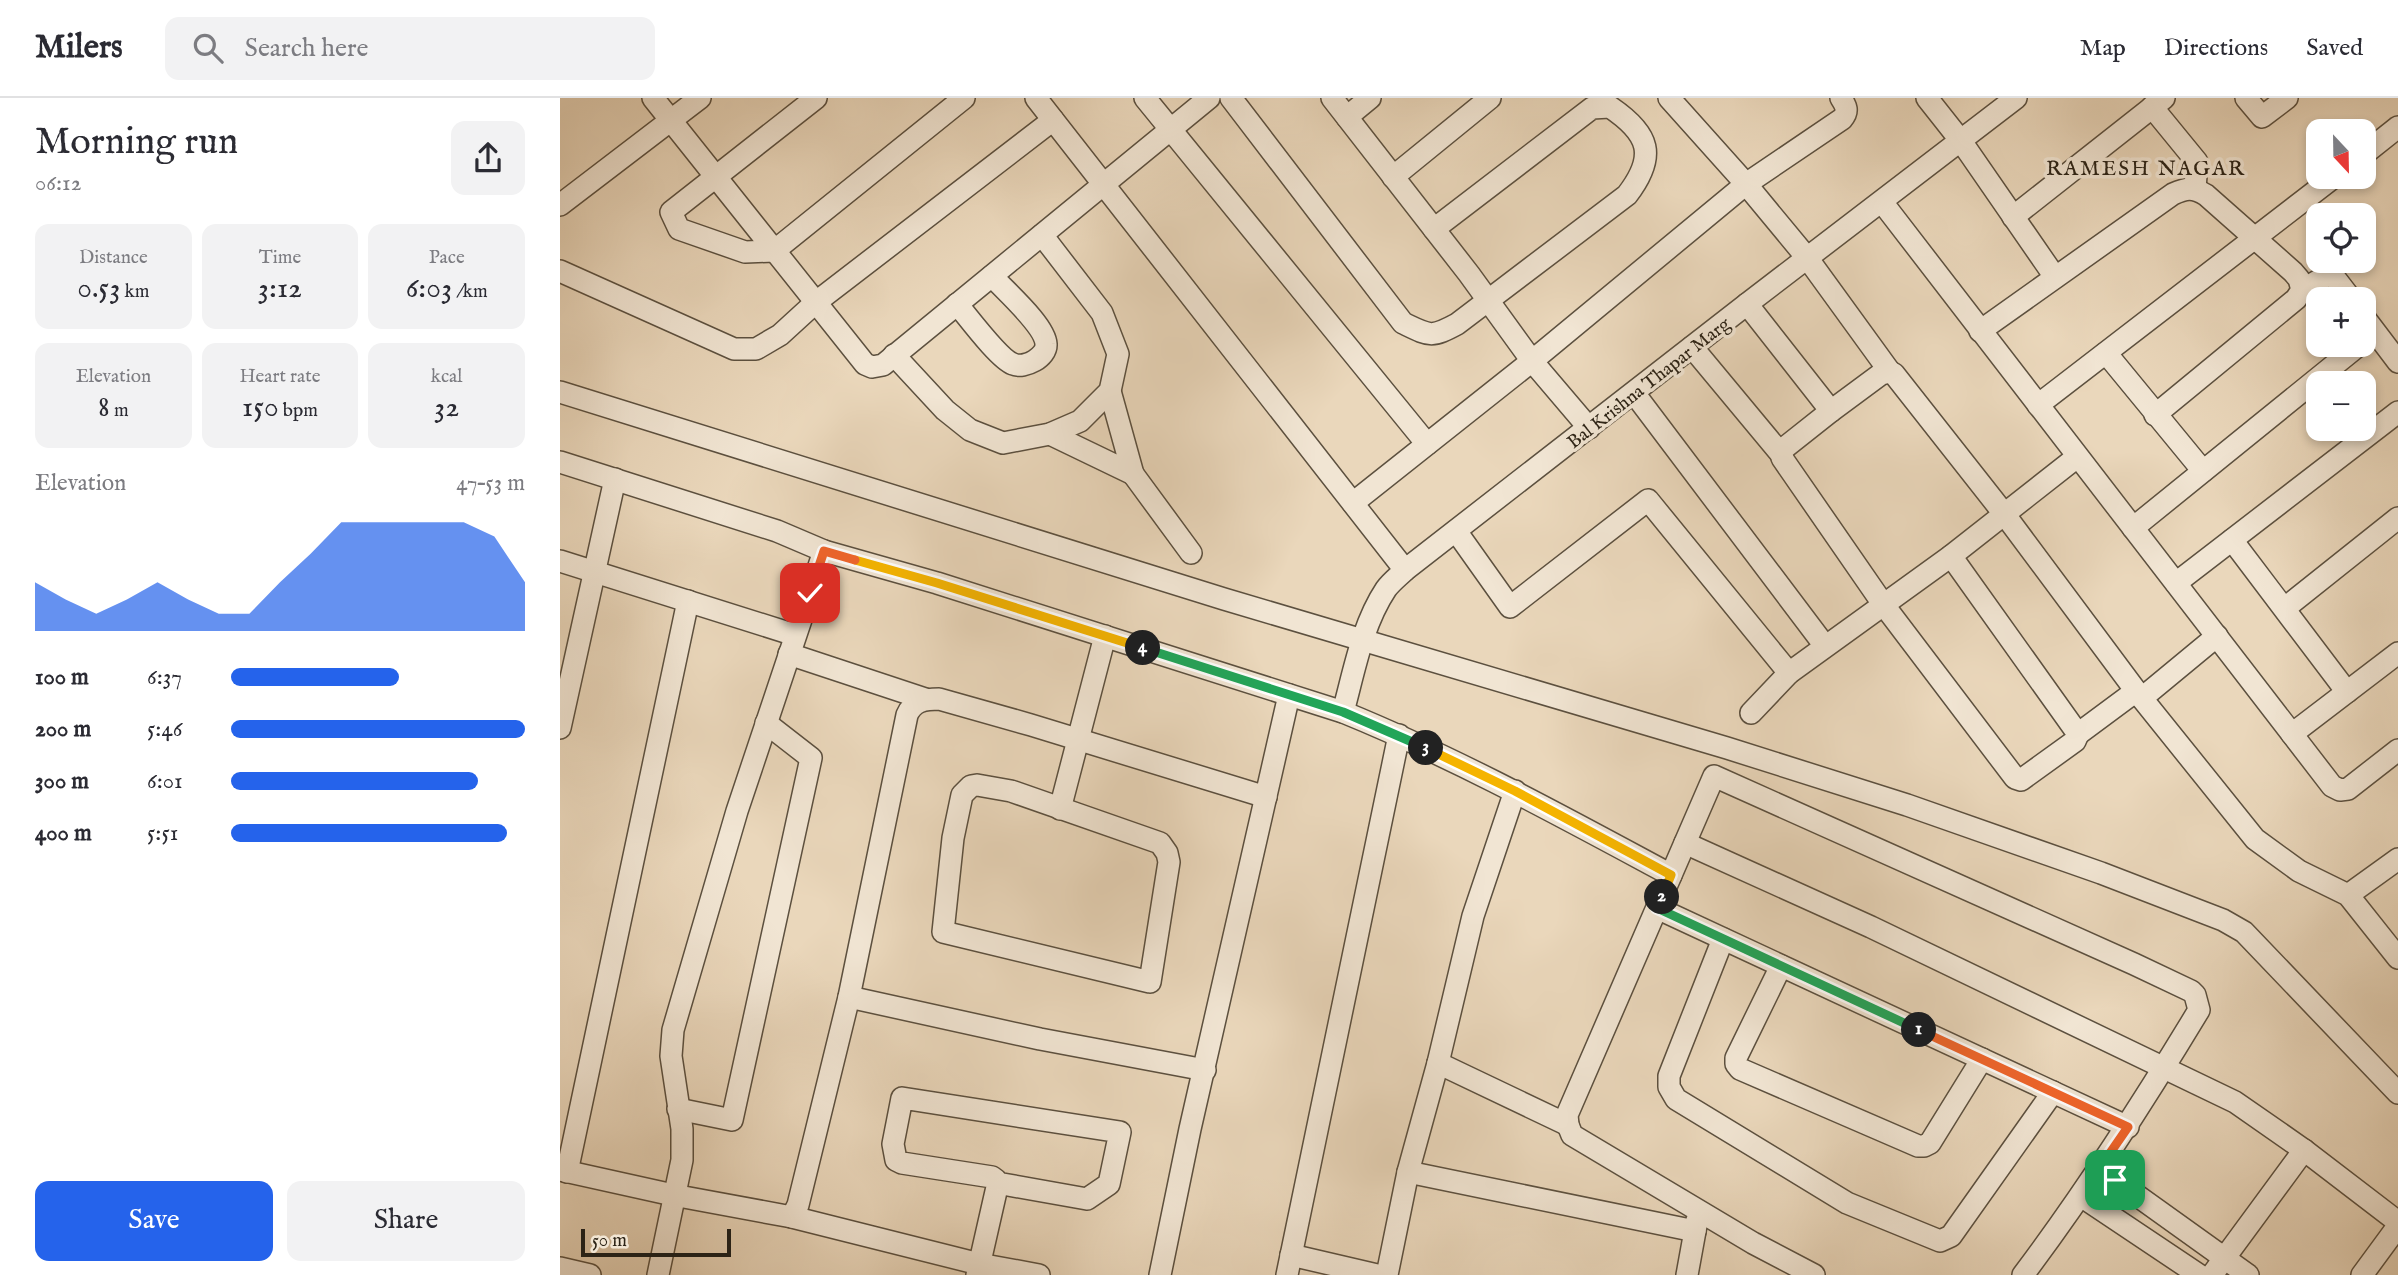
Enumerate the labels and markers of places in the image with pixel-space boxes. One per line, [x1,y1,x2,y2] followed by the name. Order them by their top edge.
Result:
[780,563,840,623] pin
[1126,630,1160,666] pin: 4
[1408,730,1444,766] pin: 3
[1644,880,1680,914] pin: 2
[1902,1012,1936,1048] pin: 1
[2085,1150,2145,1210] pin

